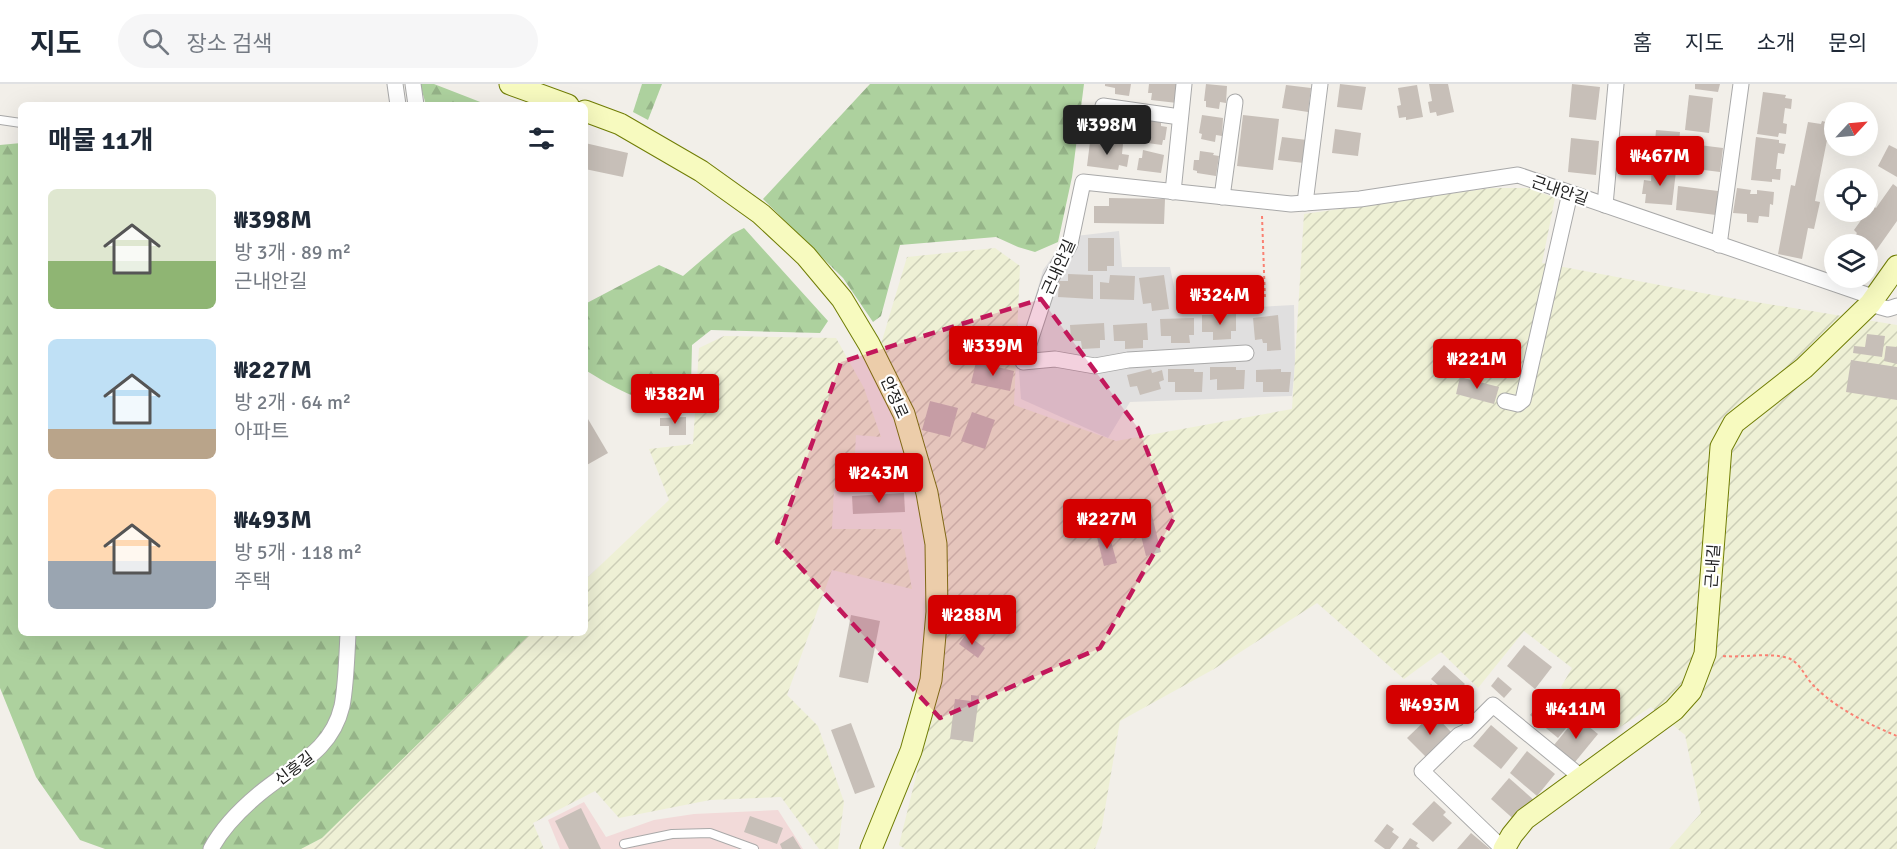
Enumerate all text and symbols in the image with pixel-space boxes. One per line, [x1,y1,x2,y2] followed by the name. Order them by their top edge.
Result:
[118,14,538,68] search box
[139,25,172,58] icon: search
[30,27,82,61] text: 지도
[187,30,272,57] text: 장소 검색
[1633,30,1652,56] text: 홈
[1685,30,1724,56] text: 지도
[1757,30,1795,56] text: 소개
[1828,30,1867,56] text: 문의
[1824,102,1878,156] north arrow
[1824,102,1878,288] map controls
[1065,105,1149,156] pin: ₩398M
[1077,112,1137,137] text: ₩398M
[525,122,558,155] icon: filters
[48,125,154,157] text: 매물 11개
[1618,136,1702,187] pin: ₩467M
[1630,143,1690,168] text: ₩467M
[1824,168,1878,222] button: locate
[1529,172,1591,210] street label: 근내안길
[234,204,312,236] text: ₩398M
[96,213,168,285] icon: home
[1824,234,1878,288] button: layers
[1038,236,1080,298] street label: 근내안길
[234,240,351,265] text: 방 3개 · 89 m²
[234,269,308,294] text: 근내안길
[1178,275,1262,326] pin: ₩324M
[1190,282,1250,307] text: ₩324M
[951,326,1035,377] pin: ₩339M
[963,333,1023,358] text: ₩339M
[1435,339,1519,390] pin: ₩221M
[1447,346,1507,371] text: ₩221M
[234,354,312,386] text: ₩227M
[96,363,168,435] icon: home
[876,373,912,422] street label: 안정로
[633,374,717,425] pin: ₩382M
[645,381,705,406] text: ₩382M
[234,390,351,415] text: 방 2개 · 64 m²
[234,419,289,444] text: 아파트
[837,453,921,504] pin: ₩243M
[849,460,909,485] text: ₩243M
[1065,499,1149,550] pin: ₩227M
[234,504,312,536] text: ₩493M
[1077,506,1137,531] text: ₩227M
[96,513,168,585] icon: home
[234,540,362,565] text: 방 5개 · 118 m²
[1701,543,1725,589] street label: 근내길
[234,569,271,594] text: 주택
[930,595,1014,646] pin: ₩288M
[942,602,1002,627] text: ₩288M
[1388,685,1472,736] pin: ₩493M
[1534,689,1618,740] pin: ₩411M
[1400,692,1460,717] text: ₩493M
[1546,696,1606,721] text: ₩411M
[271,748,318,790] street label: 신흥길

